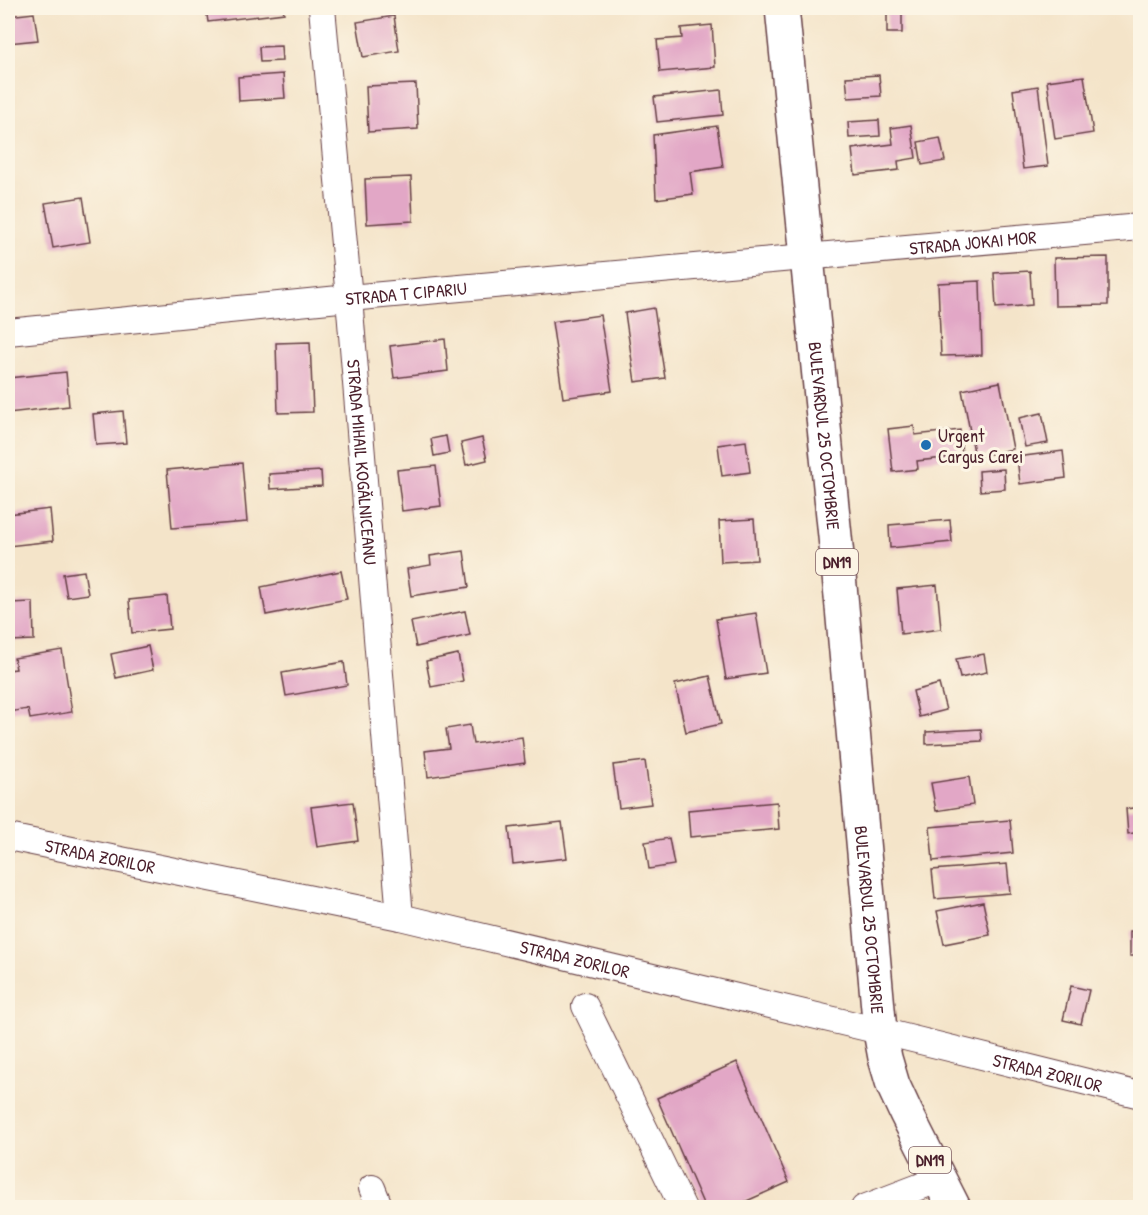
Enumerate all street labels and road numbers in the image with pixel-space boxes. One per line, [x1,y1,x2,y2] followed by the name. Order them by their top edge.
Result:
[908,224,1037,260] street label: STRADA JOKAI MOR
[344,275,468,311] street label: STRADA T CIPARIU
[803,341,847,531] street label: BULEVARDUL 25 OCTOMBRIE
[342,359,383,566] street label: STRADA MIHAIL KOGĂLNICEANU
[816,549,858,575] road number: DN19
[849,825,891,1015] street label: BULEVARDUL 25 OCTOMBRIE
[43,832,157,879] street label: STRADA ZORILOR
[518,934,632,984] street label: STRADA ZORILOR
[990,1047,1105,1098] street label: STRADA ZORILOR
[909,1147,951,1173] road number: DN19

